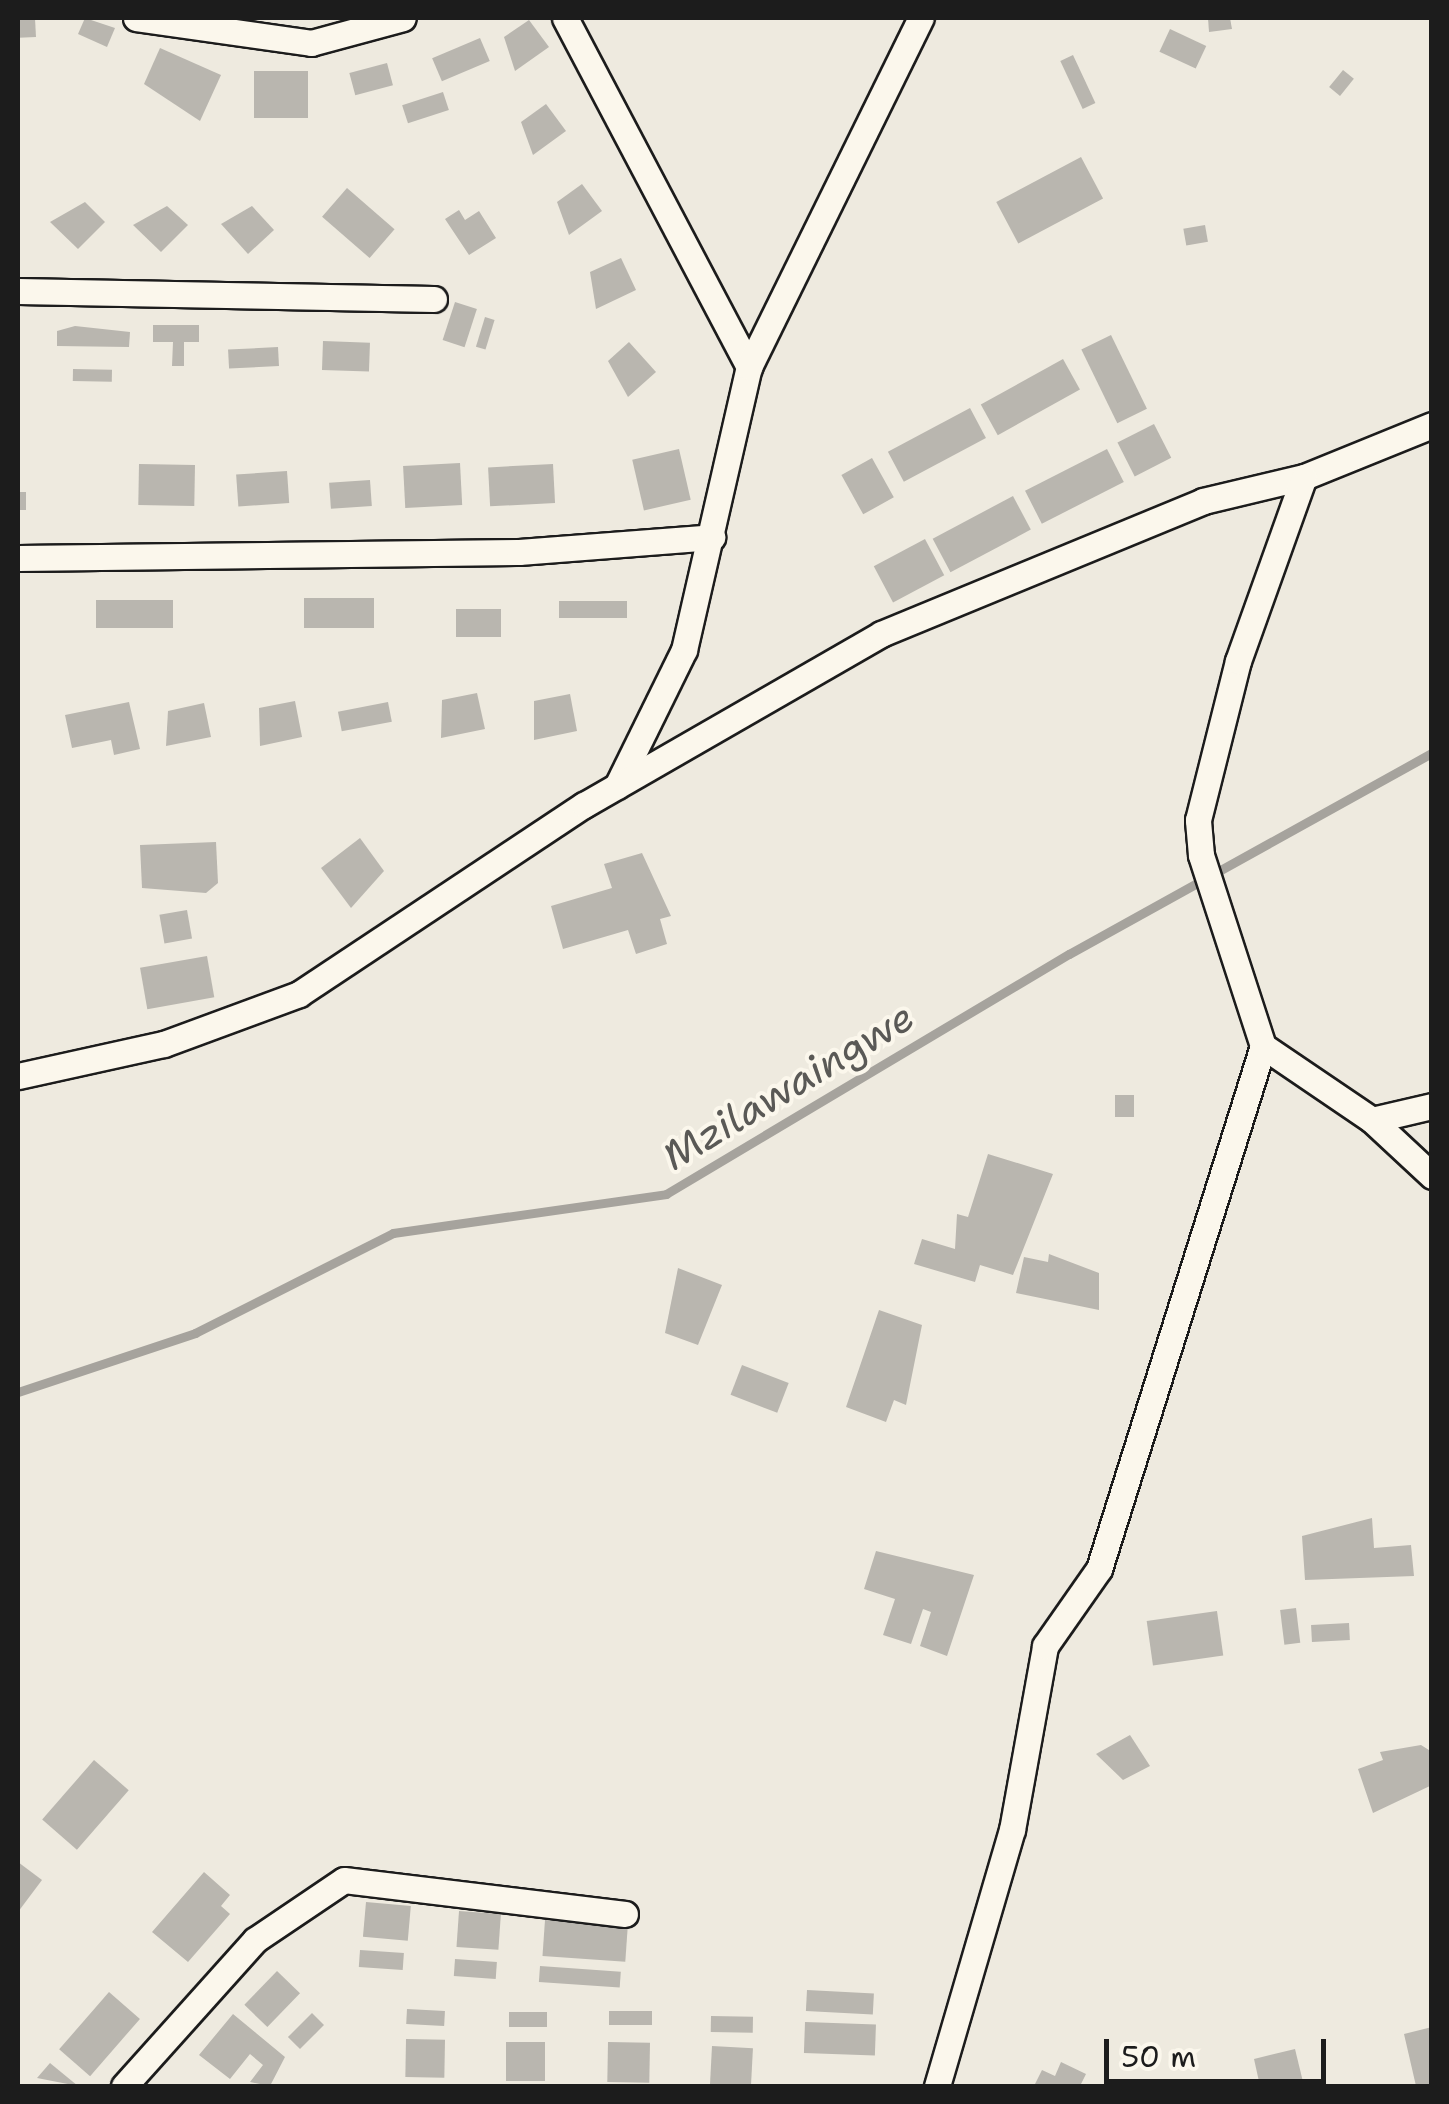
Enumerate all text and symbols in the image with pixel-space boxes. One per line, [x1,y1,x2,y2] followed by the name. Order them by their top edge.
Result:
[654,992,922,1180] water label: Mzilawaingwe
[1109,2019,1332,2081] scale bar
[1121,2036,1196,2077] text: 50 m

